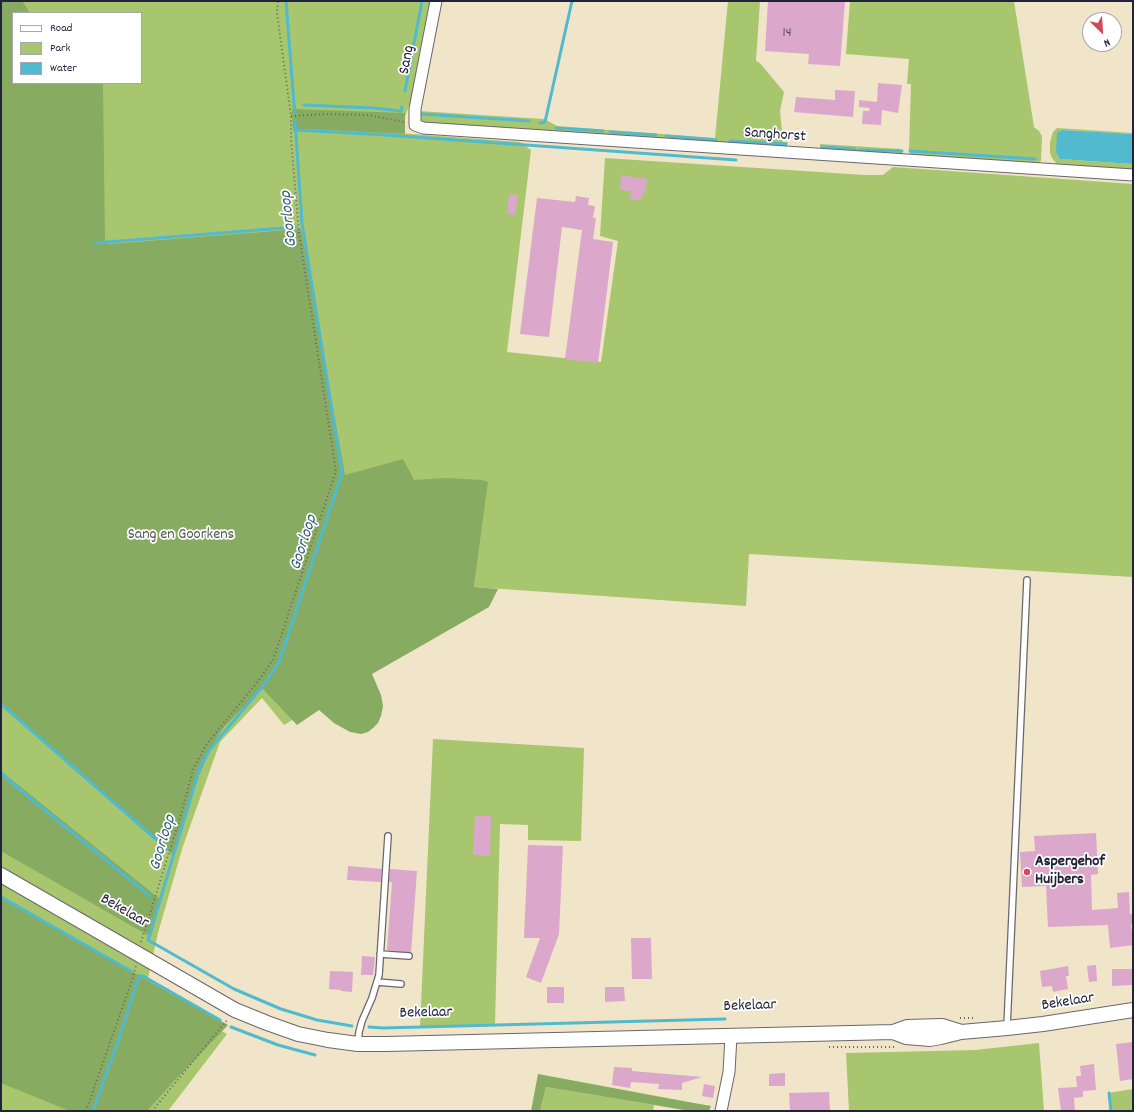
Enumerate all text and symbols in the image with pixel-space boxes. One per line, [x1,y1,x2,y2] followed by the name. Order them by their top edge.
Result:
[12,12,142,84] legend
[1082,12,1122,52] north arrow
[50,20,72,37] text: Road
[783,26,791,42] house number: 14
[1101,34,1112,50] text: N
[50,40,70,57] text: Park
[396,44,420,76] street label: Sang
[50,60,77,77] text: Water
[743,124,807,148] street label: Sanghorst
[277,190,303,248] water label: Goorloop
[286,513,324,573] water label: Goorloop
[128,526,234,546] park label: Sang en Goorkens
[146,813,182,873] water label: Goorloop
[1035,853,1105,891] place label: Aspergehof Huijbers
[1022,867,1032,877] marker: Aspergehof Huijbers
[96,890,152,934] street label: Bekelaar
[1040,989,1096,1017] street label: Bekelaar
[723,996,777,1018] street label: Bekelaar
[399,1004,453,1024] street label: Bekelaar

